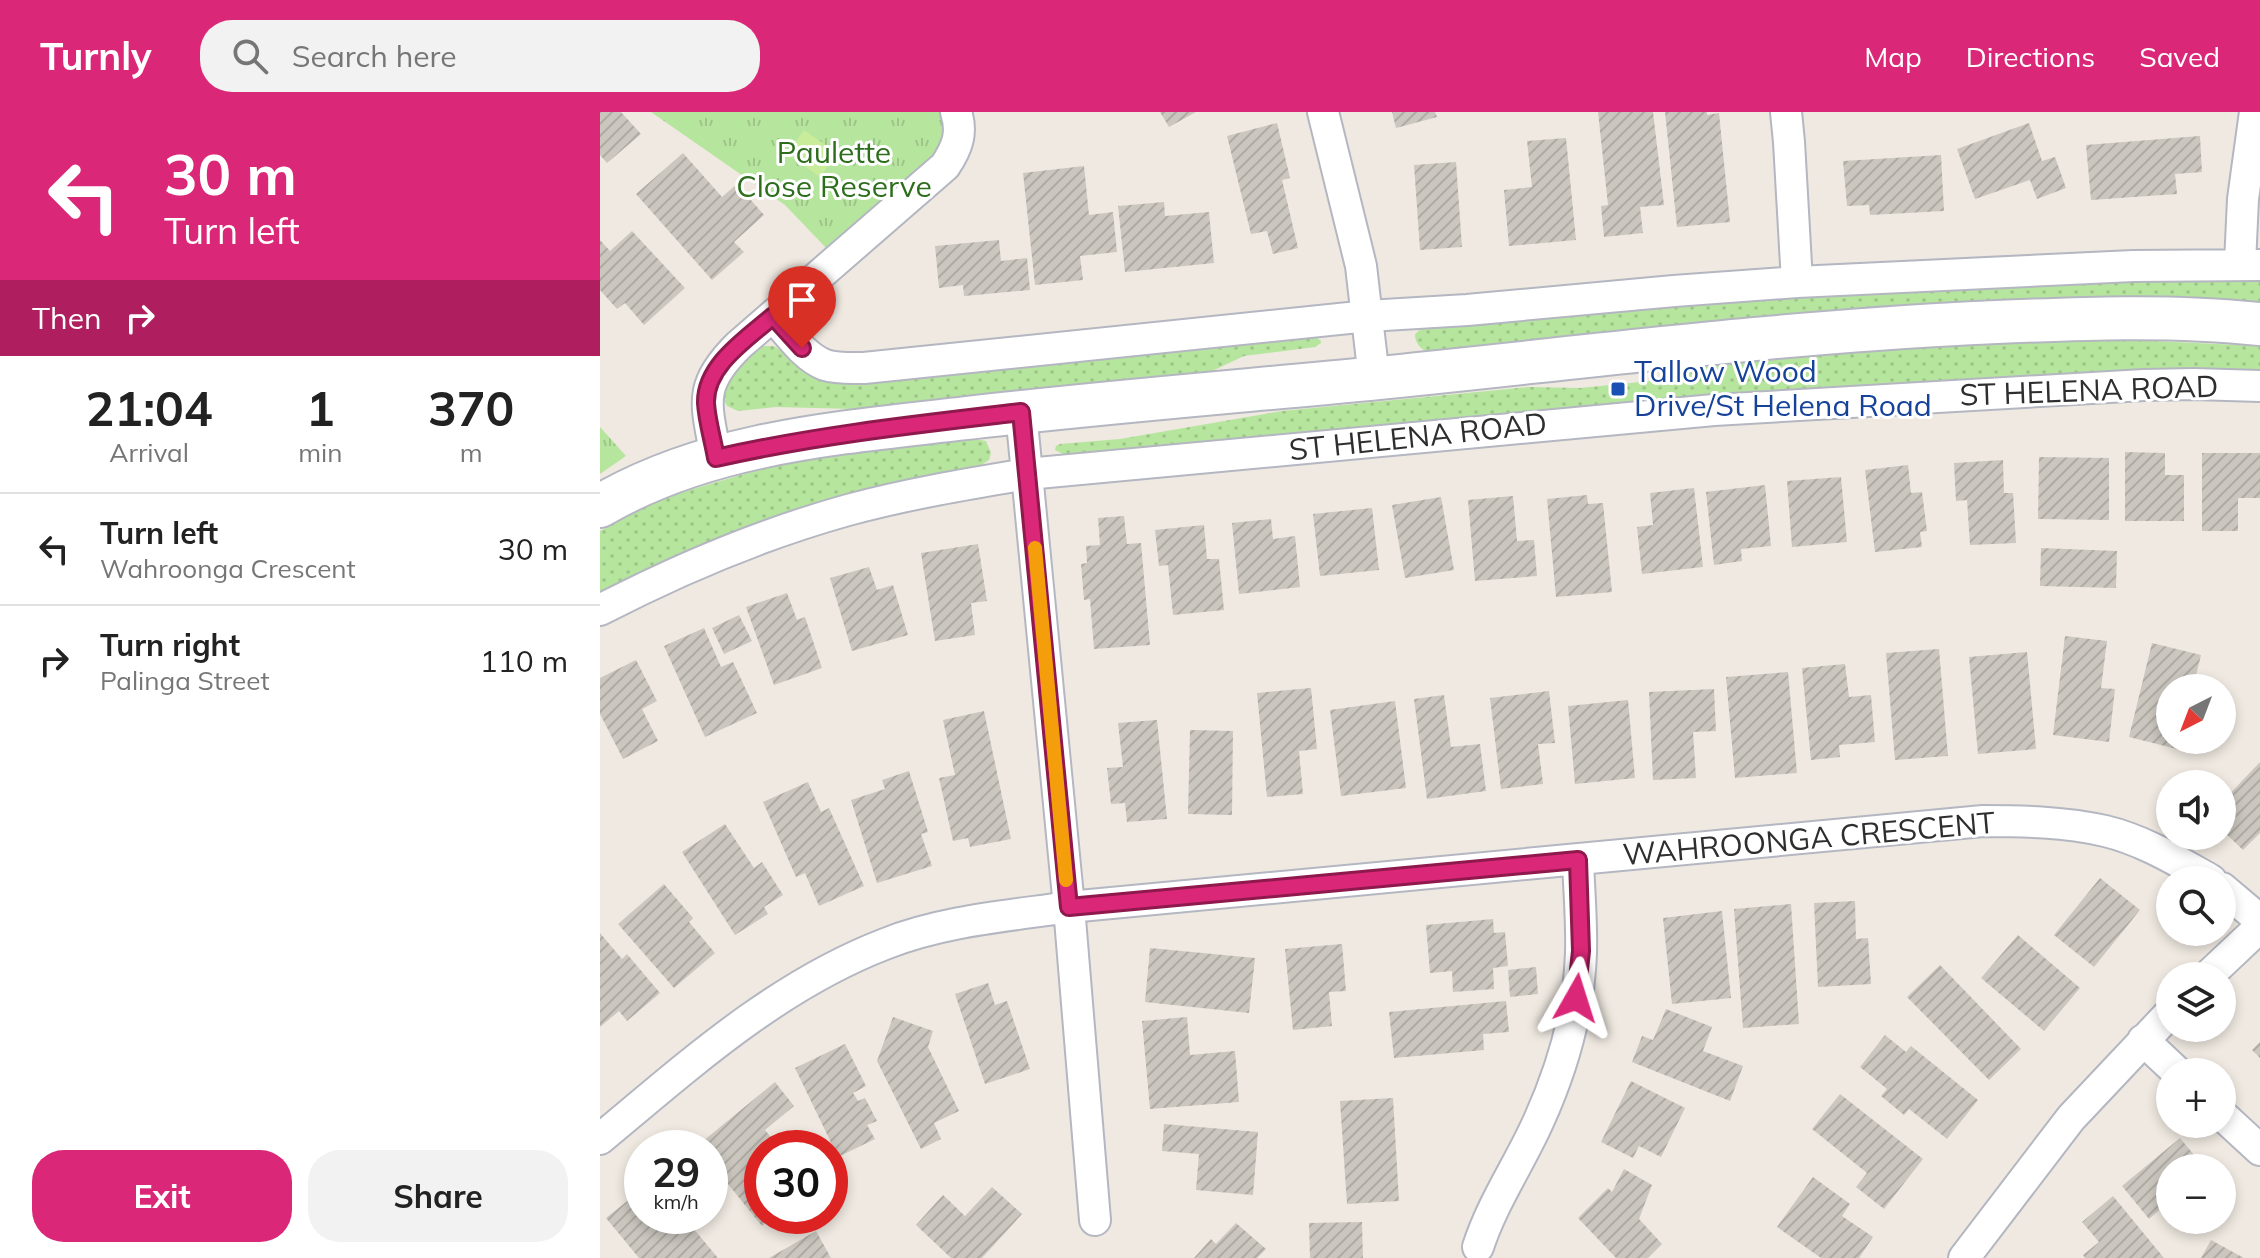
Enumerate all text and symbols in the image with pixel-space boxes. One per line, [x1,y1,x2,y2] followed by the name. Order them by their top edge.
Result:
[200,20,760,92] search box
[40,32,152,80] text: Turnly
[228,34,272,78] icon: search
[292,37,457,75] text: Search here
[1864,39,1922,74] text: Map
[1966,39,2095,74] text: Directions
[2139,39,2220,74] text: Saved
[736,133,932,205] park label: Paulette Close Reserve
[164,139,297,209] text: 30 m
[32,144,136,248] icon: left
[164,208,300,253] text: Turn left
[768,266,836,348] pin
[780,278,824,322] icon: arrive
[118,296,162,340] icon: right
[32,299,102,337] text: Then
[1634,352,1932,424] place label: Tallow Wood Drive/St Helena Road
[1959,366,2219,414] street label: ST HELENA ROAD
[86,378,213,438] text: 21:04
[306,378,335,438] text: 1
[428,378,514,438] text: 370
[1609,380,1627,398] marker: Tallow Wood Drive/St Helena Road
[1287,404,1549,468] street label: ST HELENA ROAD
[109,436,189,469] text: Arrival
[298,436,342,469] text: min
[460,436,483,469] text: m
[100,514,218,552] text: Turn left
[32,527,76,571] icon: left
[498,530,568,568] text: 30 m
[100,552,356,585] text: Wahroonga Crescent
[100,626,240,664] text: Turn right
[32,639,76,683] icon: right
[480,642,568,680] text: 110 m
[100,664,269,697] text: Palinga Street
[2156,674,2236,754] north arrow
[2156,674,2236,1234] map controls
[2156,770,2236,850] button: sound
[1621,803,1997,873] street label: WAHROONGA CRESCENT
[2156,866,2236,946] button: search
[1534,956,1618,1040] position arrow
[2156,962,2236,1042] button: layers
[2156,1058,2236,1138] button: +
[744,1130,848,1234] speed limit sign: 30
[652,1147,700,1197] text: 29
[32,1150,292,1242] button: Exit
[308,1150,568,1242] button: Share
[2156,1154,2236,1234] button: −
[653,1189,699,1214] text: km/h

